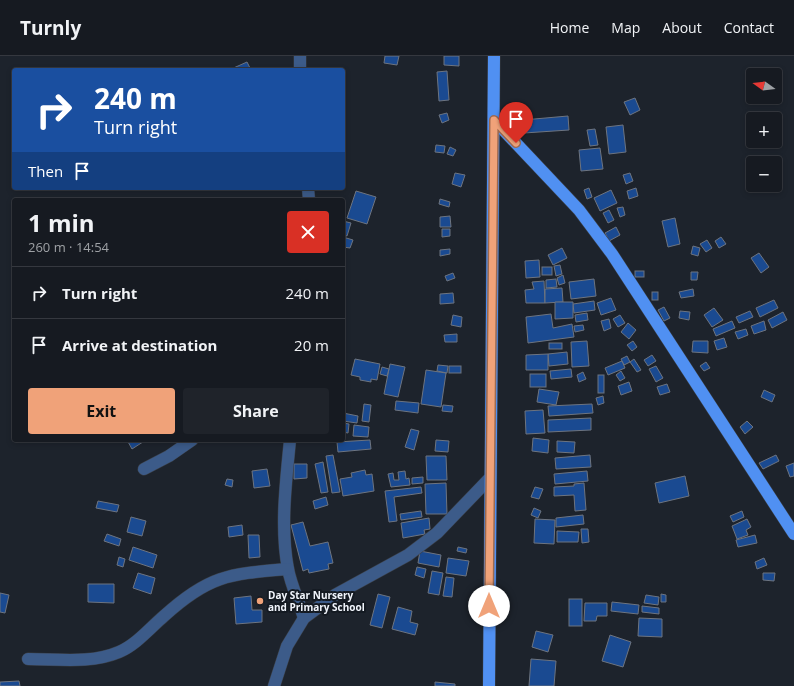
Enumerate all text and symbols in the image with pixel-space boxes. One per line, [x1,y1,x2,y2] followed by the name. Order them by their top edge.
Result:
[20,15,81,41] text: Turnly
[550,18,589,37] text: Home
[611,18,640,37] text: Map
[662,18,702,37] text: About
[724,18,774,37] text: Contact
[746,68,782,104] north arrow
[746,68,782,192] map controls
[94,79,177,117] text: 240 m
[28,84,80,136] icon: right
[499,102,533,143] pin
[505,108,527,130] icon: arrive
[746,112,782,148] button: +
[94,115,177,139] text: Turn right
[746,156,782,192] button: −
[71,160,93,182] icon: arrive
[28,161,63,181] text: Then
[28,206,95,239] text: 1 min
[287,211,329,253] button: close
[28,238,109,256] text: 260 m · 14:54
[28,282,50,304] icon: right
[62,283,137,303] text: Turn right
[285,283,329,303] text: 240 m
[28,334,50,356] icon: arrive
[62,335,217,355] text: Arrive at destination
[294,335,329,355] text: 20 m
[28,388,175,434] button: Exit
[183,388,329,434] button: Share
[468,585,510,627] position arrow
[268,588,365,614] place label: Day Star Nursery and Primary School
[255,596,265,606] marker: Day Star Nursery and Primary School

